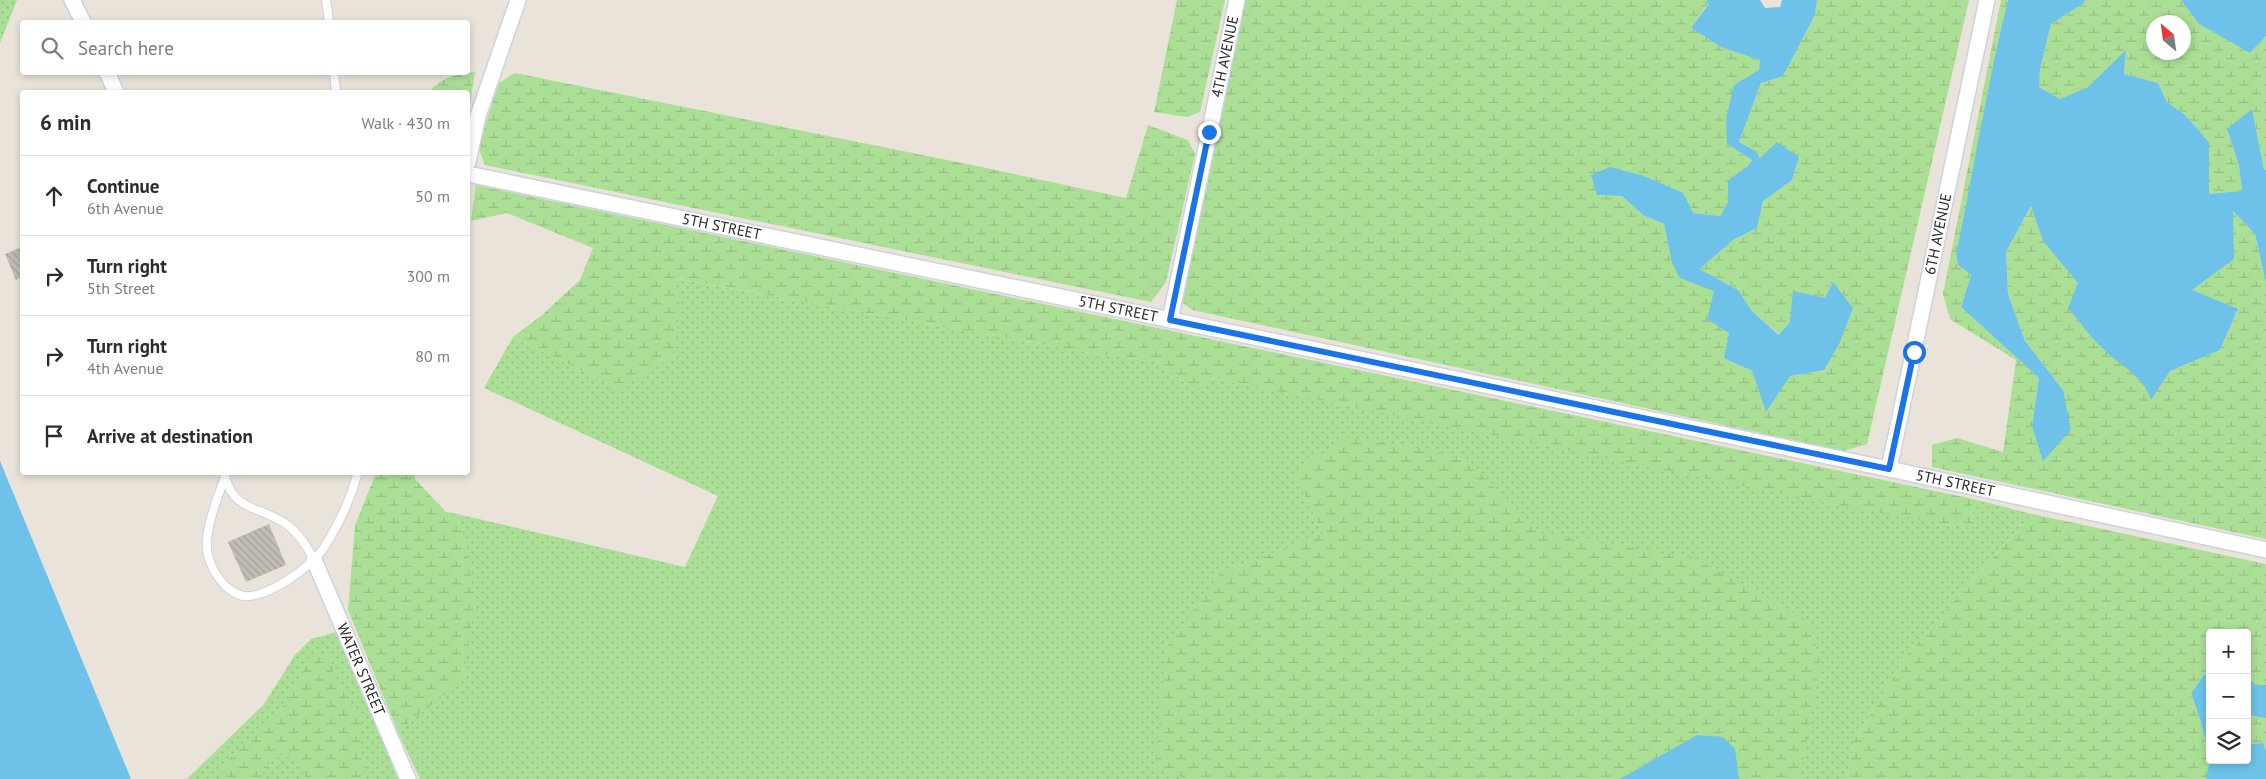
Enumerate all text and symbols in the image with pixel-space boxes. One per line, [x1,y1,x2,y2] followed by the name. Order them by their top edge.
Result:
[1207,14,1242,99] street label: 4TH AVENUE
[2146,15,2191,60] north arrow
[20,20,470,75] search box
[38,34,66,62] icon: search
[78,36,174,60] text: Search here
[40,109,91,136] text: 6 min
[361,113,450,133] text: Walk · 430 m
[1198,121,1221,144] route end
[87,174,159,198] text: Continue
[40,182,68,210] icon: ahead
[415,186,450,206] text: 50 m
[1920,192,1955,276] street label: 6TH AVENUE
[87,198,164,218] text: 6th Avenue
[680,209,764,244] street label: 5TH STREET
[87,254,167,278] text: Turn right
[40,262,68,290] icon: right
[407,266,450,286] text: 300 m
[87,278,155,298] text: 5th Street
[1077,291,1160,326] street label: 5TH STREET
[87,334,167,358] text: Turn right
[1903,341,1926,364] route start
[40,342,68,370] icon: right
[415,346,450,366] text: 80 m
[87,358,164,378] text: 4th Avenue
[40,422,68,450] icon: arrive
[87,424,253,448] text: Arrive at destination
[1914,465,1997,501] street label: 5TH STREET
[333,620,390,719] street label: WATER STREET
[2206,629,2251,764] map controls
[2206,629,2251,674] button: +
[2206,674,2251,719] button: −
[2206,719,2251,764] button: layers

